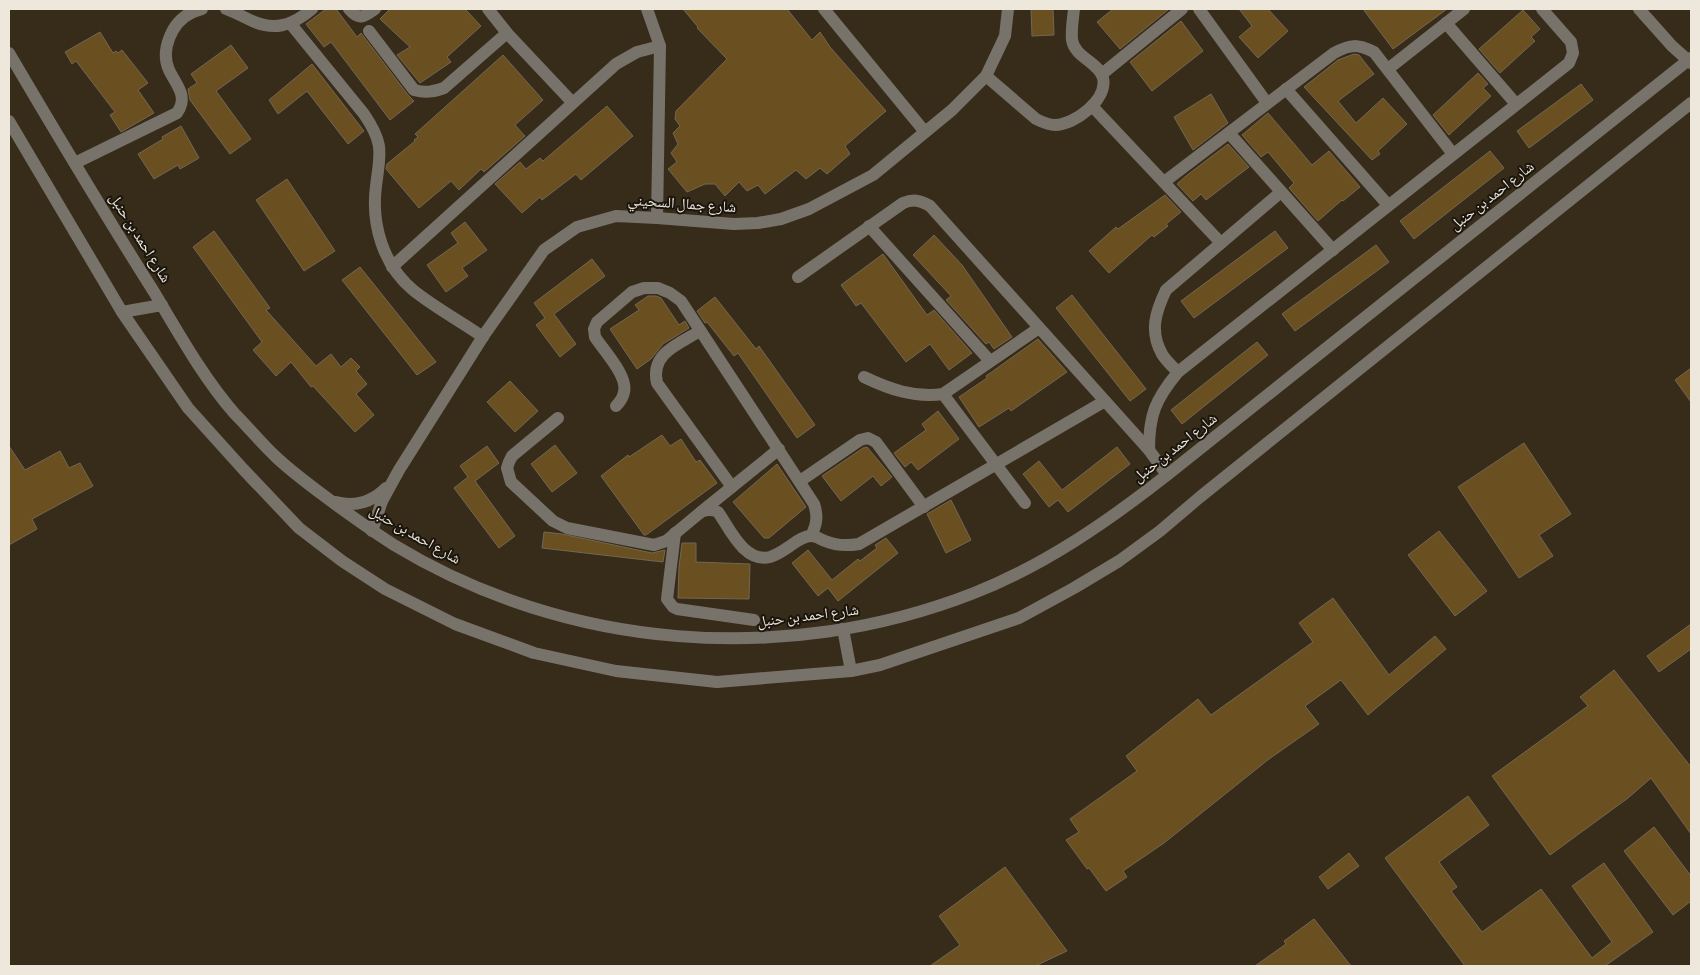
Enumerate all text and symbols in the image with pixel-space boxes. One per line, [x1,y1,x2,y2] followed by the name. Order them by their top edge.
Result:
[1446,157,1538,235] street label: شارع احمد بن حنبل
[105,190,175,286] street label: شارع احمد بن حنبل
[627,191,737,219] street label: شارع جمال السحيني
[1129,409,1221,487] street label: شارع احمد بن حنبل
[366,501,464,569] street label: شارع احمد بن حنبل
[756,600,860,632] street label: شارع احمد بن حنبل

